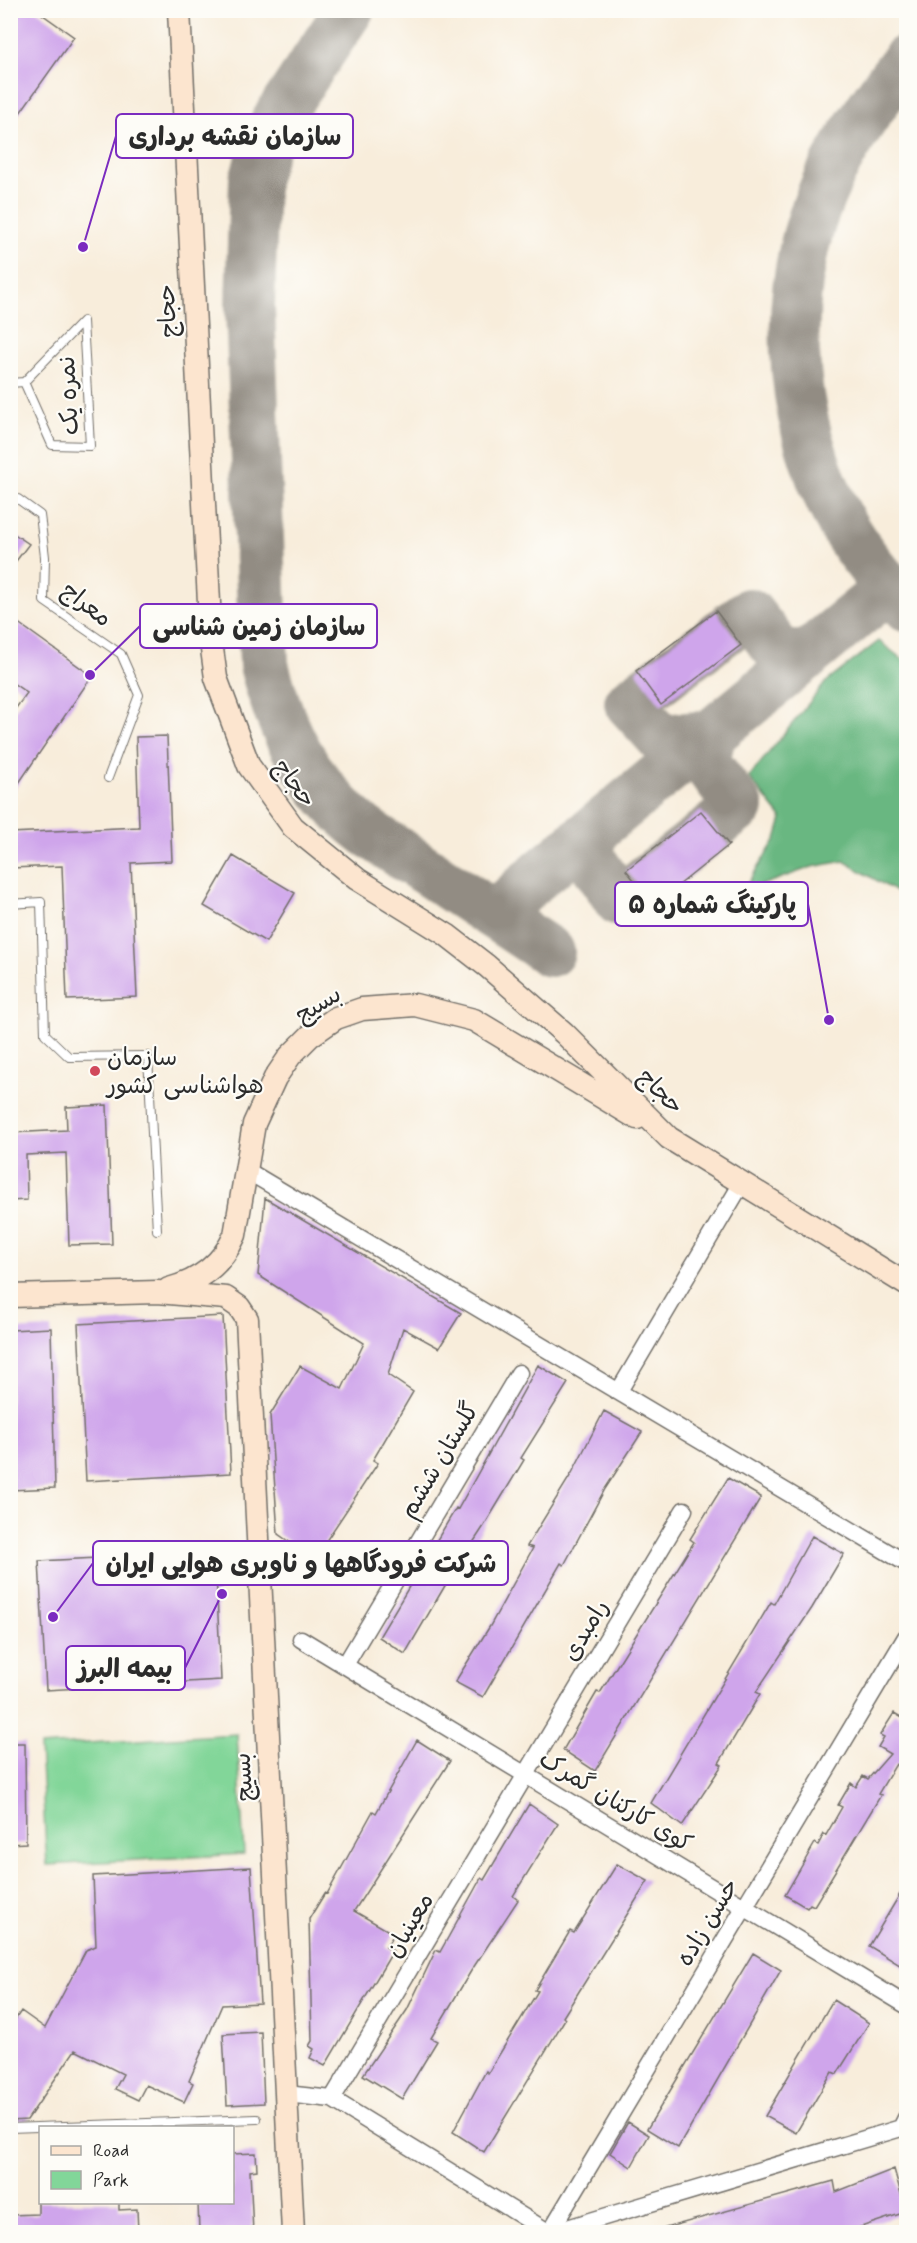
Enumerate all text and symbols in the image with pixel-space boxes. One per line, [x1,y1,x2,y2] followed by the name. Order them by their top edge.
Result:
[116,114,353,158] callout: سازمان نقشه برداری
[128,121,342,155] text: سازمان نقشه برداری
[152,283,185,338] street label: حجاج
[52,354,87,436] street label: نمره یک
[54,576,118,635] street label: معراج
[140,604,377,648] callout: سازمان زمین شناسی
[153,611,365,645] text: سازمان زمین شناسی
[265,753,322,815] street label: حجاج
[615,882,808,926] callout: پارکینگ شماره ۵
[628,888,797,923] text: پارکینگ شماره ۵
[290,979,348,1031] street label: بسیج
[105,1043,264,1102] place label: سازمان هواشناسی کشور
[630,1062,690,1122] street label: حجاج
[88,1064,102,1078] marker: سازمان هواشناسی کشور
[393,1397,488,1525] street label: گلستان ششم
[93,1541,508,1585] callout: شرکت فرودگاهها و ناوبری هوایی ایران
[106,1547,496,1582] text: شرکت فرودگاهها و ناوبری هوایی ایران
[556,1594,617,1667] street label: رامبدی
[66,1646,185,1690] callout: بیمه البرز
[75,1653,173,1687] text: بیمه البرز
[533,1744,698,1860] street label: کوی کارکنان گمرک
[228,1752,261,1802] street label: بسیج
[670,1873,747,1972] street label: حسن زاده
[379,1888,442,1964] street label: معینیان
[39,2126,234,2204] legend
[93,2139,129,2163] text: Road
[93,2169,129,2193] text: Park

